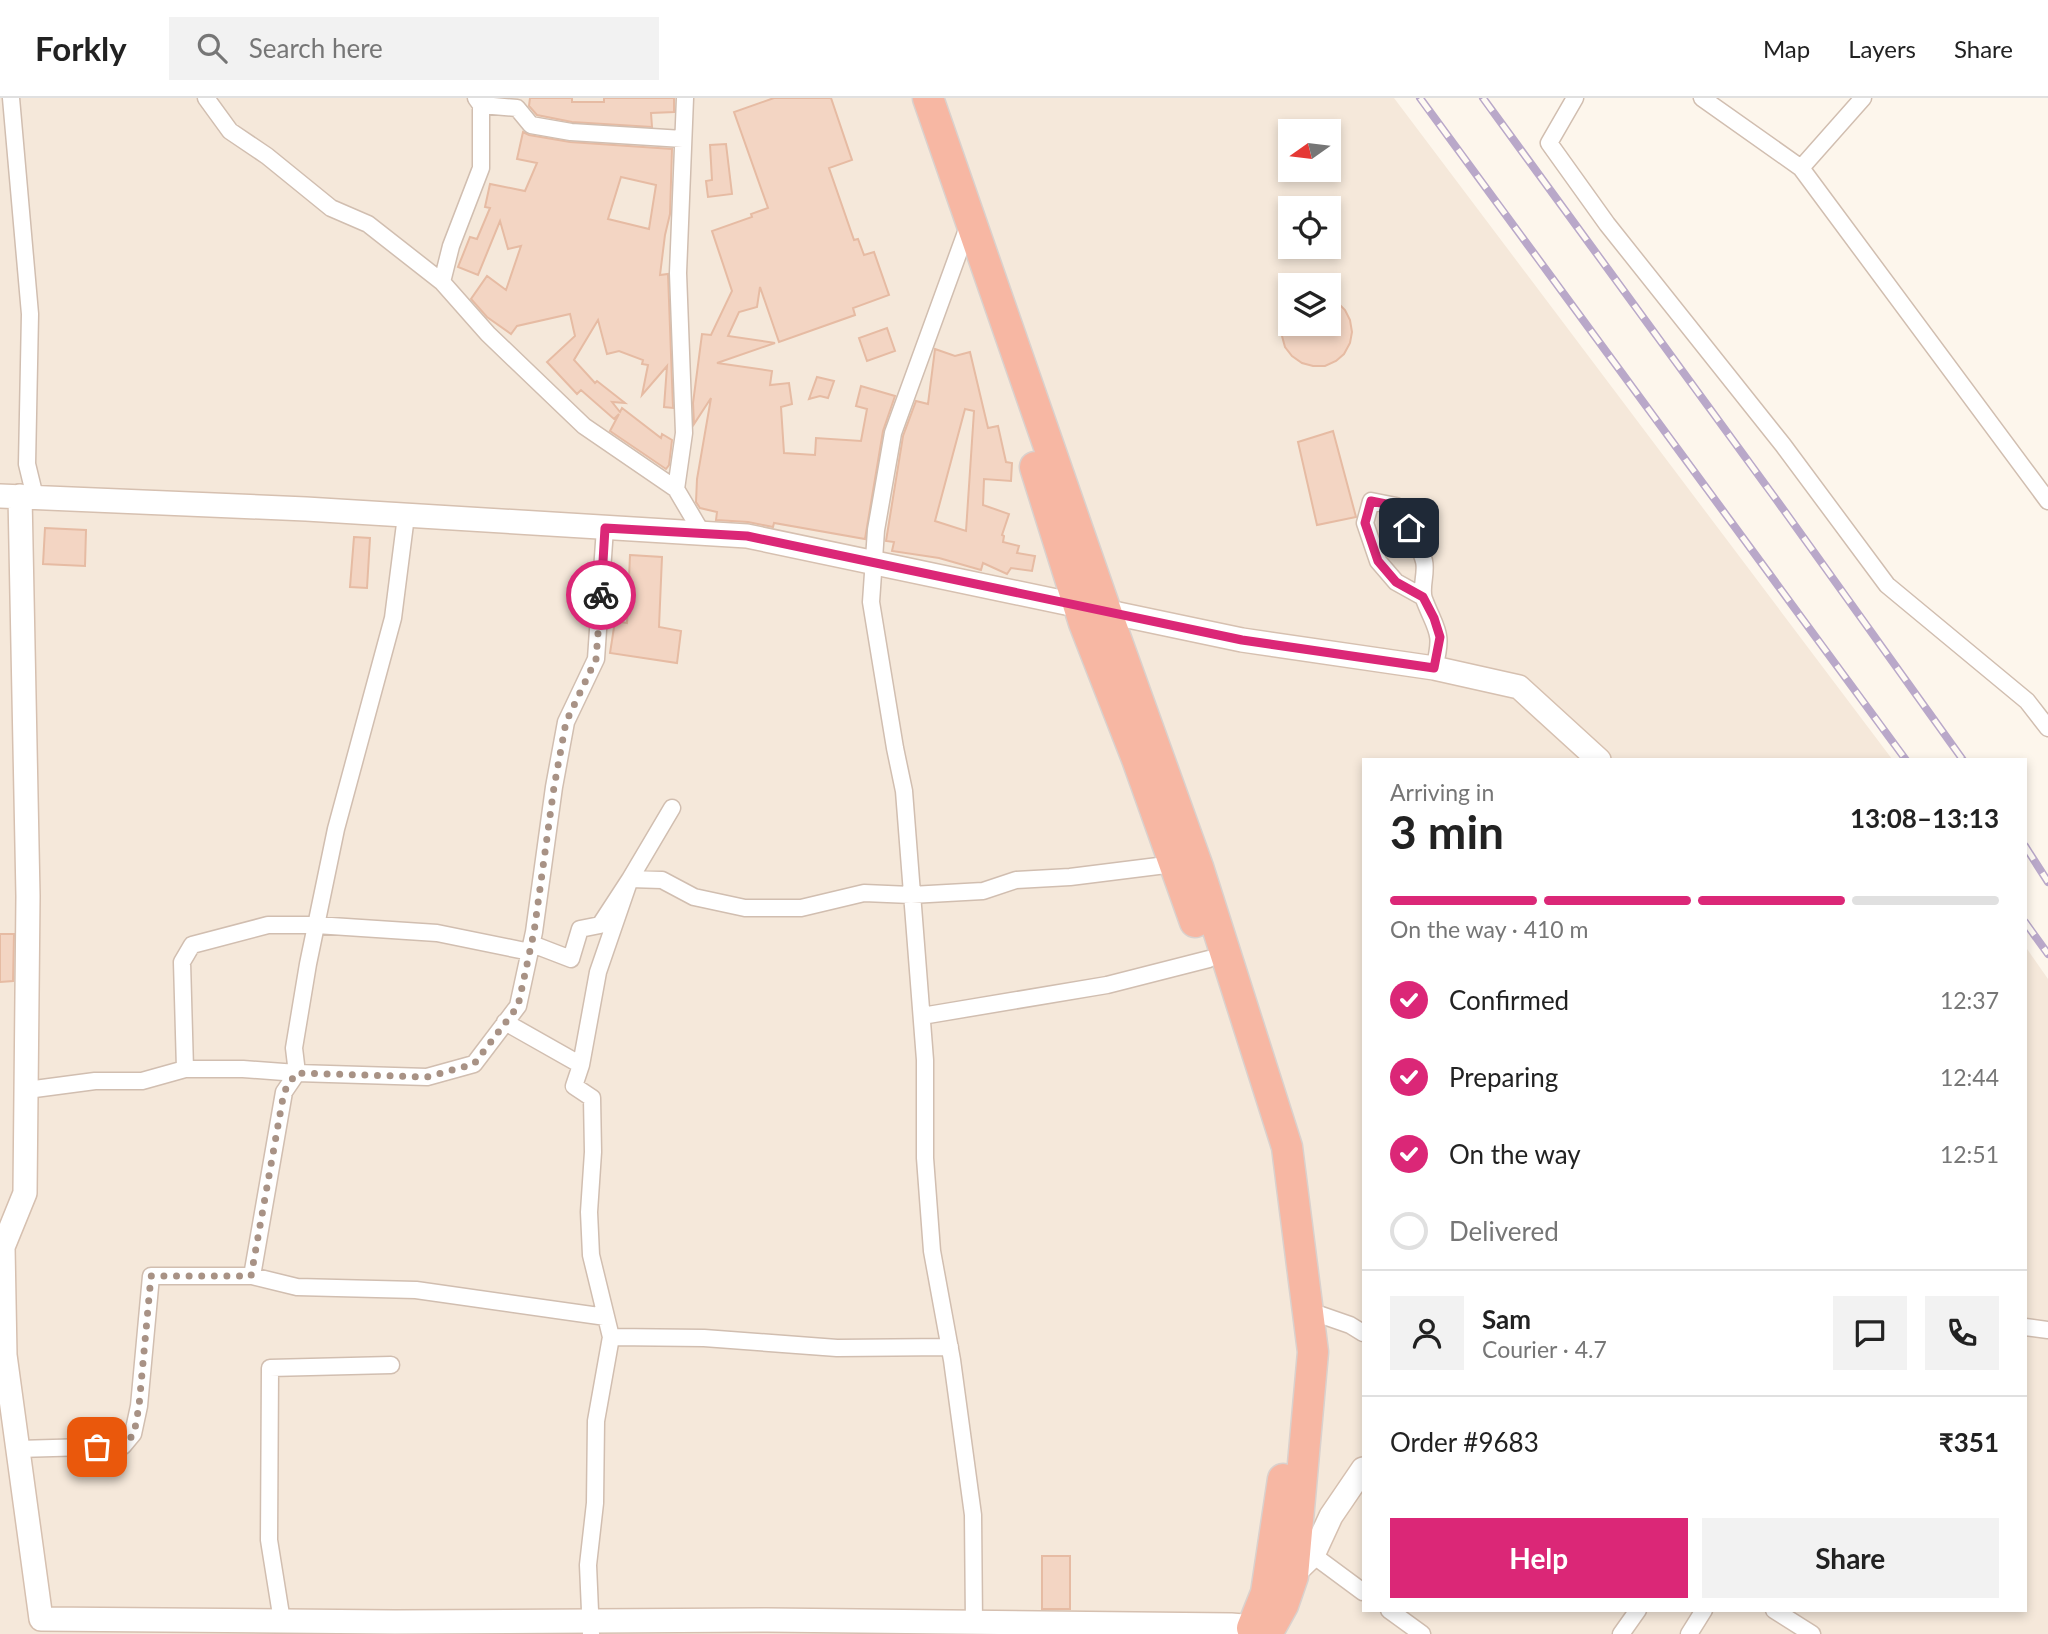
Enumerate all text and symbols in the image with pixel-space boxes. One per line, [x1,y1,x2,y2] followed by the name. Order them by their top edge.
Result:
[169,17,659,80] search box
[35,28,127,68] text: Forkly
[193,29,231,67] icon: search
[249,32,383,64] text: Search here
[1763,34,1810,63] text: Map
[1848,34,1916,63] text: Layers
[1954,34,2013,63] text: Share
[1278,119,1340,182] north arrow
[1278,119,1341,336] map controls
[1278,196,1341,259] button: locate
[1278,273,1341,336] button: layers
[1379,498,1439,558] pin
[1390,509,1428,547] icon: home
[566,560,636,630] courier
[582,576,620,614] icon: bike
[1390,778,1494,806] text: Arriving in
[1850,802,1999,834] text: 13:08–13:13
[1390,804,1504,859] text: 3 min
[1390,915,1589,943] text: On the way · 410 m
[1390,981,1428,1019] icon: check
[1449,984,1569,1016] text: Confirmed
[1940,986,1999,1014] text: 12:37
[1390,1058,1428,1096] icon: check
[1449,1061,1558,1093] text: Preparing
[1940,1063,1999,1091] text: 12:44
[1390,1135,1428,1173] icon: check
[1449,1138,1581,1170] text: On the way
[1940,1140,1999,1168] text: 12:51
[1449,1215,1559,1247] text: Delivered
[1390,1296,1464,1370] button: person
[1833,1296,1907,1370] button: chat
[1925,1296,1999,1370] button: phone
[1482,1303,1531,1335] text: Sam
[1482,1335,1607,1363] text: Courier · 4.7
[67,1417,127,1477] pin
[1390,1426,1539,1458] text: Order #9683
[1939,1426,1999,1458] text: ₹351
[78,1428,116,1466] icon: bag
[1390,1518,1688,1598] button: Help
[1702,1518,1999,1598] button: Share

